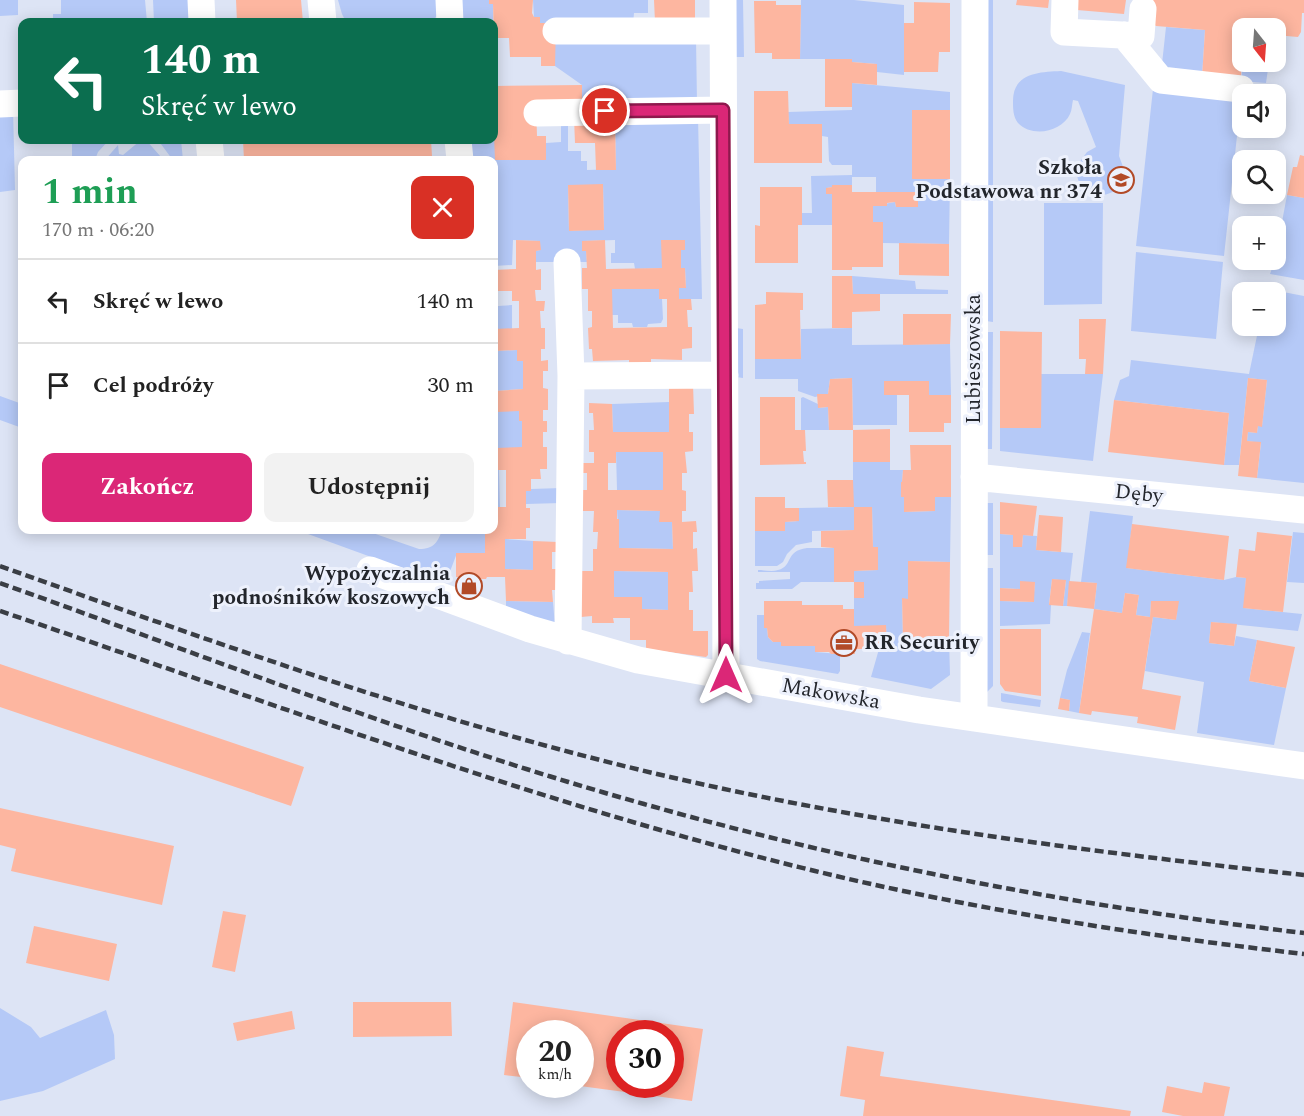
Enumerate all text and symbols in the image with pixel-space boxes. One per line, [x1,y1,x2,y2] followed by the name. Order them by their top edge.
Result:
[1232,18,1286,72] north arrow
[1232,18,1286,336] map controls
[141,29,260,92] text: 140 m
[42,42,120,120] icon: left
[1232,84,1286,138] button: sound
[579,85,630,136] pin
[141,86,297,128] text: Skręć w lewo
[588,94,621,127] icon: arrive
[1232,150,1286,204] button: search
[915,152,1102,208] place label: Szkoła Podstawowa nr 374
[42,165,138,220] text: 1 min
[1106,165,1136,195] school or university icon: Szkoła Podstawowa nr 374
[411,176,474,239] button: close
[42,215,154,245] text: 170 m · 06:20
[1232,216,1286,270] button: +
[1232,282,1286,336] button: −
[42,285,75,318] icon: left
[93,285,223,318] text: Skręć w lewo
[417,285,474,318] text: 140 m
[958,293,990,424] street label: Lubieszowska
[42,369,75,402] icon: arrive
[93,369,213,402] text: Cel podróży
[428,369,474,402] text: 30 m
[42,453,252,522] button: Zakończ
[264,453,474,522] button: Udostępnij
[1113,476,1166,513] street label: Dęby
[212,558,450,614] place label: Wypożyczalnia podnośników koszowych
[454,571,484,601] shop icon: Wypożyczalnia podnośników koszowych
[864,627,980,659] place label: RR Security
[829,628,859,658] office icon: RR Security
[694,643,758,707] position arrow
[779,670,883,719] street label: Makowska
[606,1020,684,1098] speed limit sign: 30
[538,1029,572,1075] text: 20
[538,1063,572,1086] text: km/h

